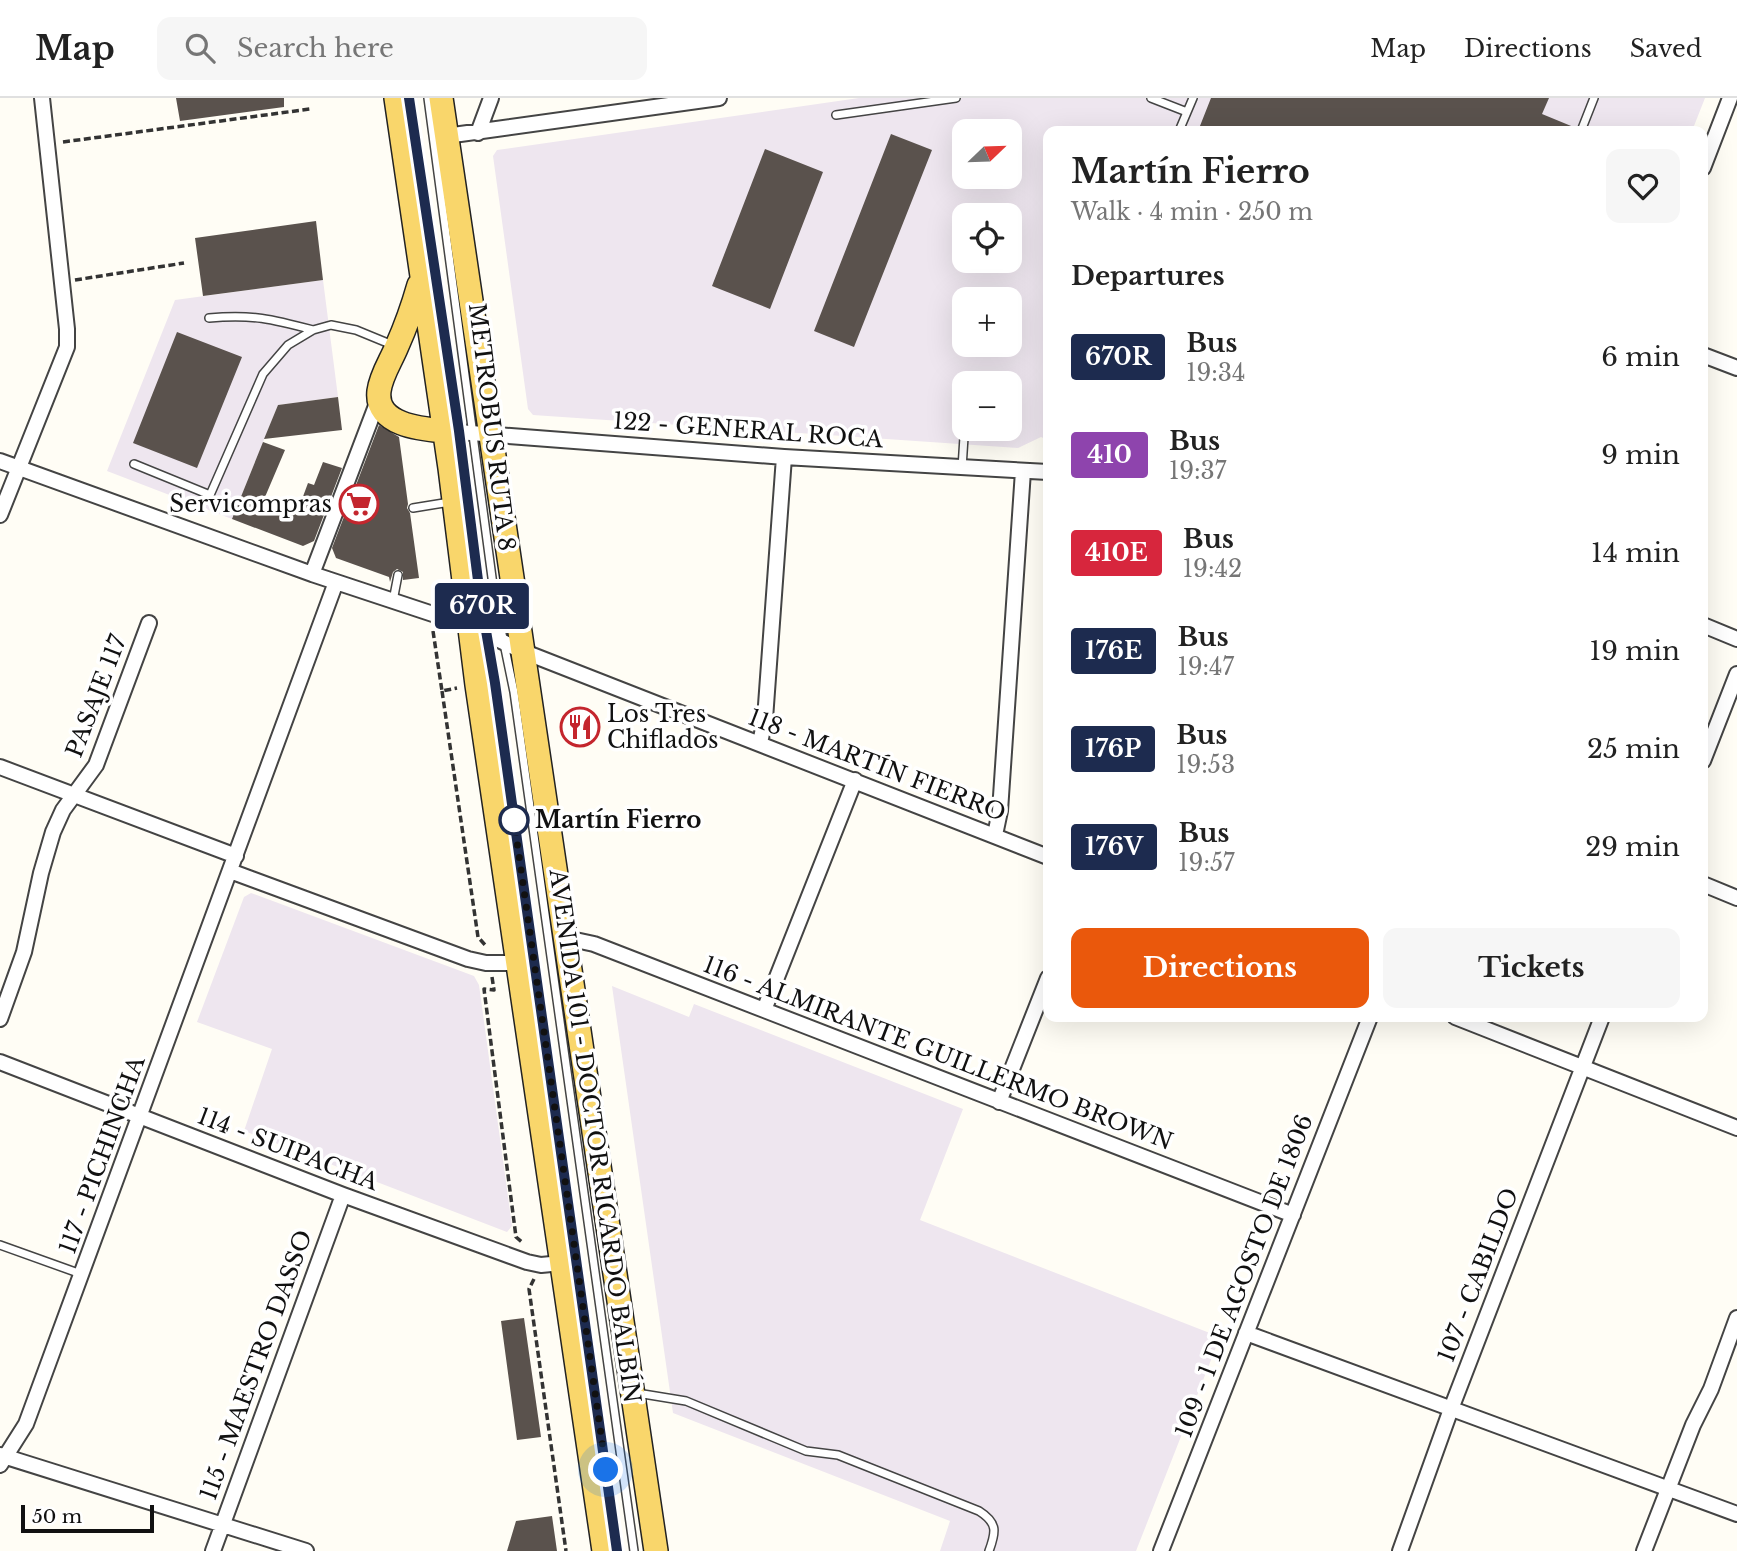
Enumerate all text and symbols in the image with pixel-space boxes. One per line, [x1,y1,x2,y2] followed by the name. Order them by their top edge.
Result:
[157,17,647,80] search box
[35,28,115,69] text: Map
[181,29,219,67] icon: search
[237,32,394,64] text: Search here
[1370,34,1426,63] text: Map
[1464,34,1592,63] text: Directions
[1630,34,1702,63] text: Saved
[952,119,1022,189] north arrow
[952,119,1022,441] map controls
[1606,149,1680,223] button: heart
[1071,151,1310,192] text: Martín Fierro
[1071,198,1313,226] text: Walk · 4 min · 250 m
[952,203,1022,273] button: locate
[1071,260,1225,292] text: Departures
[952,287,1022,357] button: +
[463,302,521,552] street label: METROBUS RUTA 8
[1186,327,1237,359] text: Bus
[1601,341,1680,373] text: 6 min
[1085,342,1151,371] text: 670R
[1186,359,1245,387] text: 19:34
[952,371,1022,441] button: −
[612,407,885,453] street label: 122 - GENERAL ROCA
[1169,425,1220,457] text: Bus
[1601,439,1680,471] text: 9 min
[1087,440,1132,469] text: 410
[1169,457,1226,485] text: 19:37
[338,483,380,525] supermarket icon: Servicompras
[169,490,332,518] place label: Servicompras
[1183,523,1234,555] text: Bus
[1591,537,1680,569] text: 14 min
[1085,538,1148,567] text: 410E
[1183,555,1242,583] text: 19:42
[433,583,531,629] line badge: 670R
[449,591,515,620] text: 670R
[1177,621,1229,653] text: Bus
[60,630,132,761] street label: PASAJE 117
[1590,635,1680,667] text: 19 min
[1085,636,1142,665] text: 176E
[1177,653,1234,681] text: 19:47
[607,700,718,754] place label: Los Tres Chiflados
[744,702,1010,827] street label: 118 - MARTÍN FIERRO
[559,706,601,748] restaurant icon: Los Tres Chiflados
[1176,719,1227,751] text: Bus
[1587,733,1680,765] text: 25 min
[1085,734,1141,763] text: 176P
[1176,751,1235,779] text: 19:53
[499,805,529,835] marker: Martín Fierro
[535,806,702,834] place label: Martín Fierro
[1178,817,1229,849] text: Bus
[1585,831,1680,863] text: 29 min
[1085,832,1143,861] text: 176V
[1178,849,1235,877] text: 19:57
[543,866,647,1405] street label: AVENIDA 101 - DOCTOR RICARDO BALBÍN
[1071,928,1369,1008] button: Directions
[1383,928,1680,1008] button: Tickets
[699,950,1177,1156] street label: 116 - ALMIRANTE GUILLERMO BROWN
[53,1051,151,1258] street label: 117 - PICHINCHA
[194,1102,383,1197] street label: 114 - SUIPACHA
[1169,1111,1319,1441] street label: 109 - 1 DE AGOSTO DE 1806
[1432,1184,1524,1366] street label: 107 - CABILDO
[194,1226,318,1504] street label: 115 - MAESTRO DASSO
[588,1452,623,1487] your location
[21,1502,154,1534] scale bar
[32,1505,82,1528] text: 50 m

